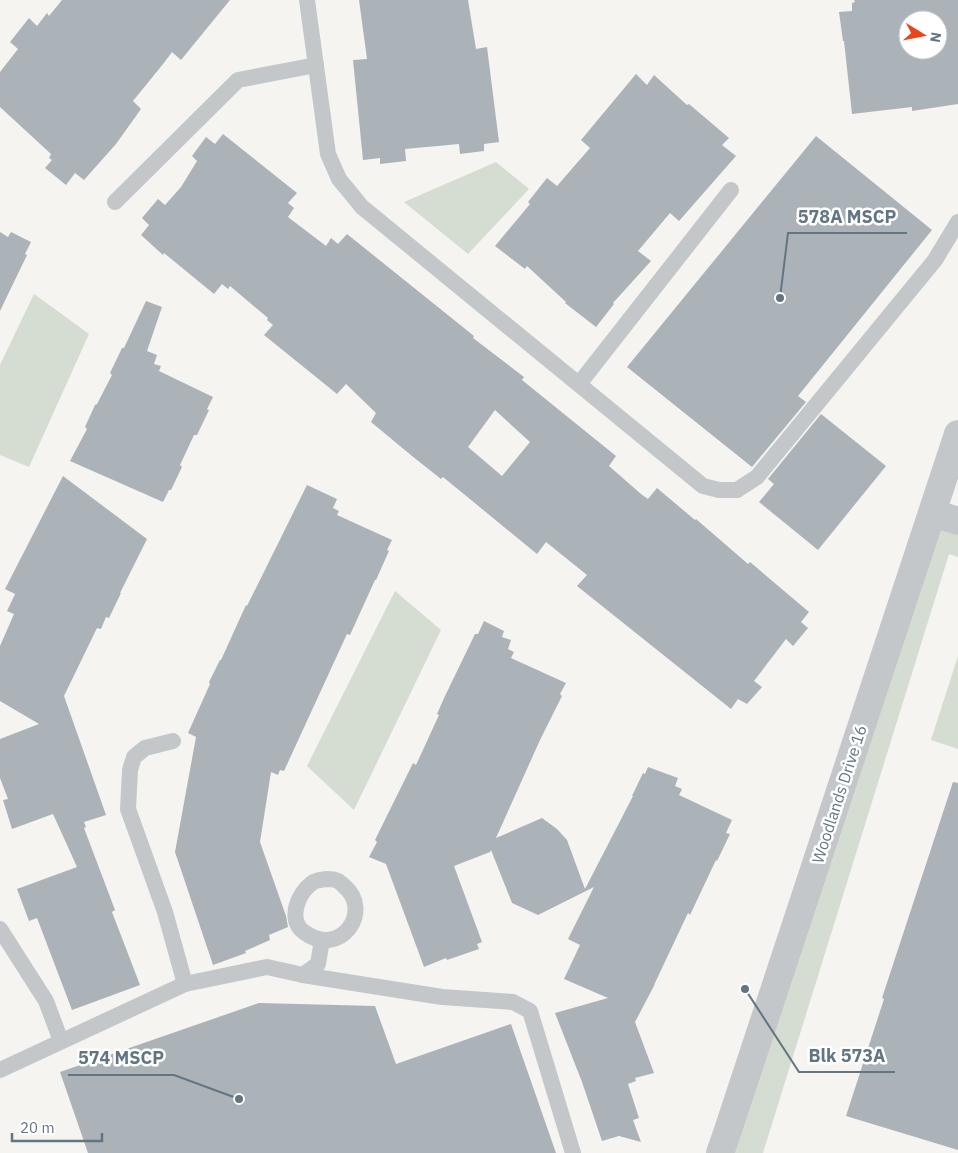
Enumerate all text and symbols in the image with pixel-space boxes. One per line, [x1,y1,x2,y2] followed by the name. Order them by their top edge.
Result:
[898,10,948,60] north arrow
[926,31,946,44] text: N
[788,200,907,233] callout: 578A MSCP
[798,205,896,228] text: 578A MSCP
[807,722,871,866] street label: Woodlands Drive 16
[799,1039,895,1072] callout: Blk 573A
[68,1042,174,1075] callout: 574 MSCP
[809,1044,885,1067] text: Blk 573A
[78,1046,164,1069] text: 574 MSCP
[12,1110,102,1142] scale bar
[20,1118,55,1137] text: 20 m

